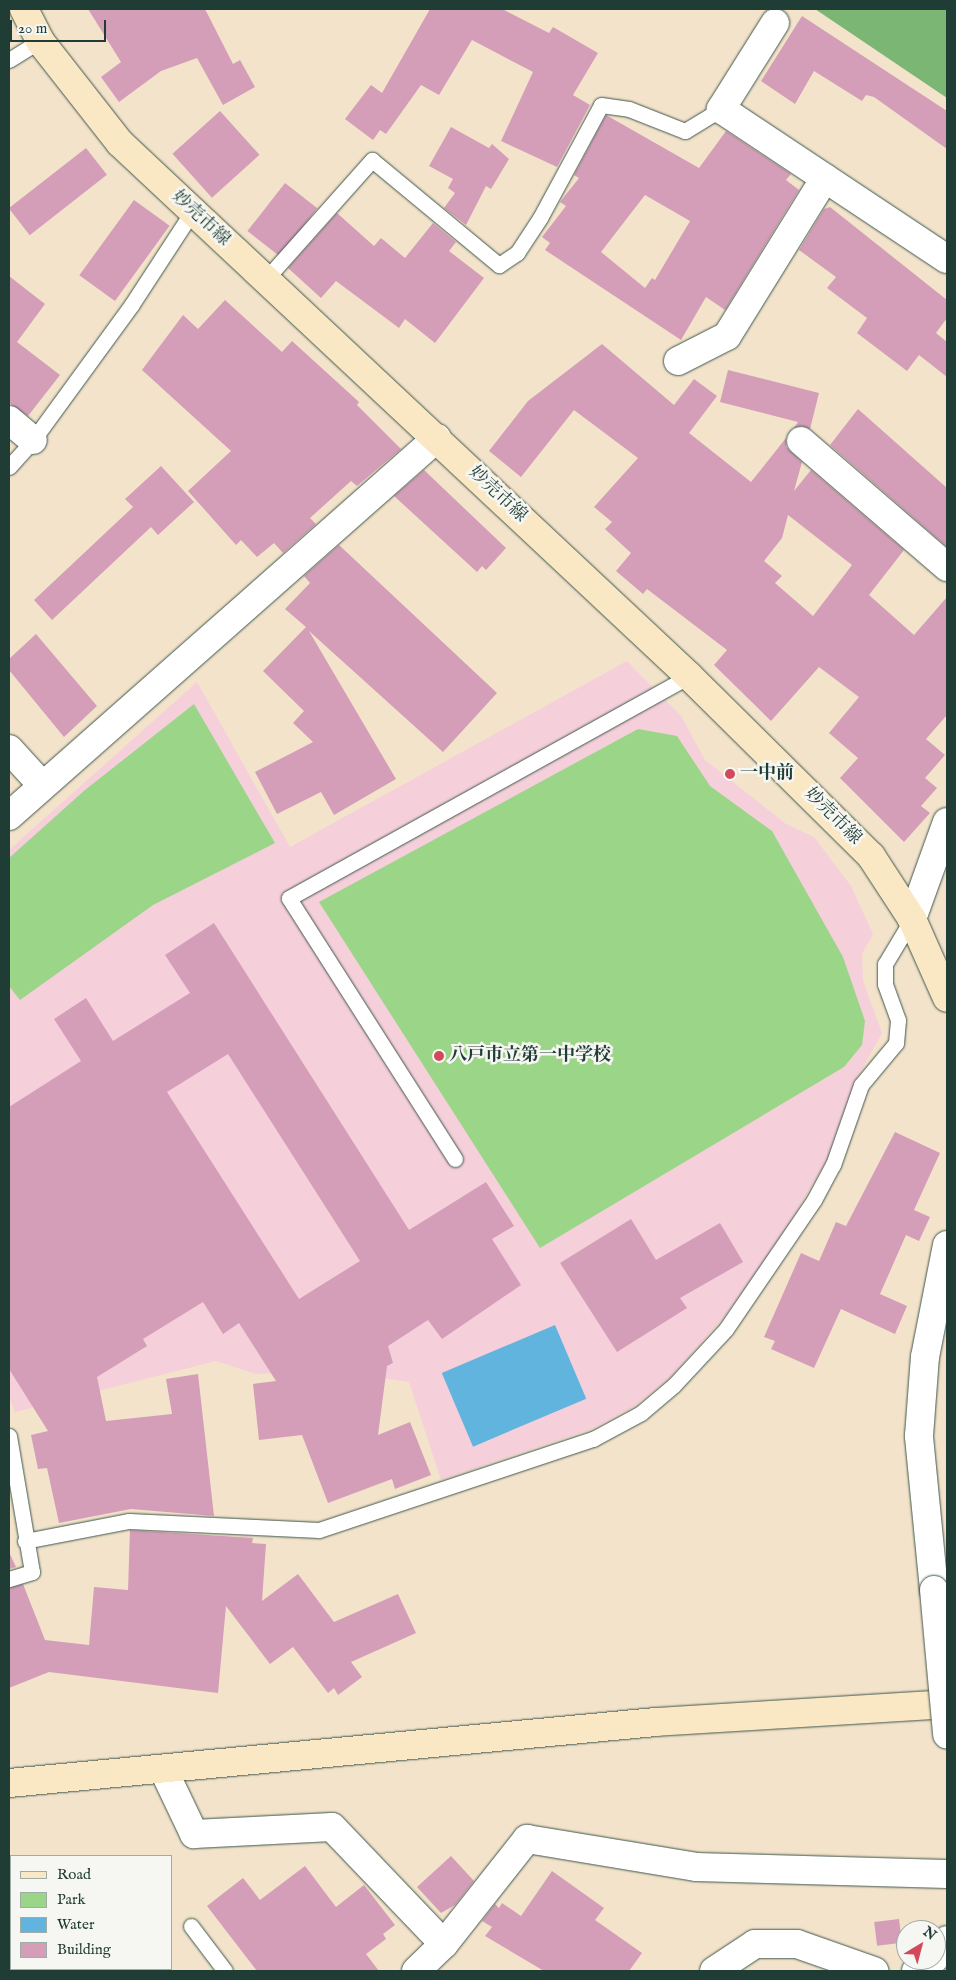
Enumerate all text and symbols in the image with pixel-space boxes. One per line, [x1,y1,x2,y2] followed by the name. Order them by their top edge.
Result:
[12,10,109,42] scale bar
[18,19,47,38] text: 20 m
[166,187,234,251] street label: 妙売市線
[463,463,531,527] street label: 妙売市線
[740,763,794,785] place label: 一中前
[724,768,736,780] marker: 一中前
[799,784,865,850] street label: 妙売市線
[449,1045,611,1067] place label: 八戸市立第一中学校
[433,1050,445,1062] marker: 八戸市立第一中学校
[10,1855,172,1970] legend
[57,1865,91,1884] text: Road
[57,1890,86,1909] text: Park
[57,1915,94,1934] text: Water
[896,1920,946,1970] north arrow
[919,1923,940,1945] text: N
[57,1940,111,1959] text: Building

